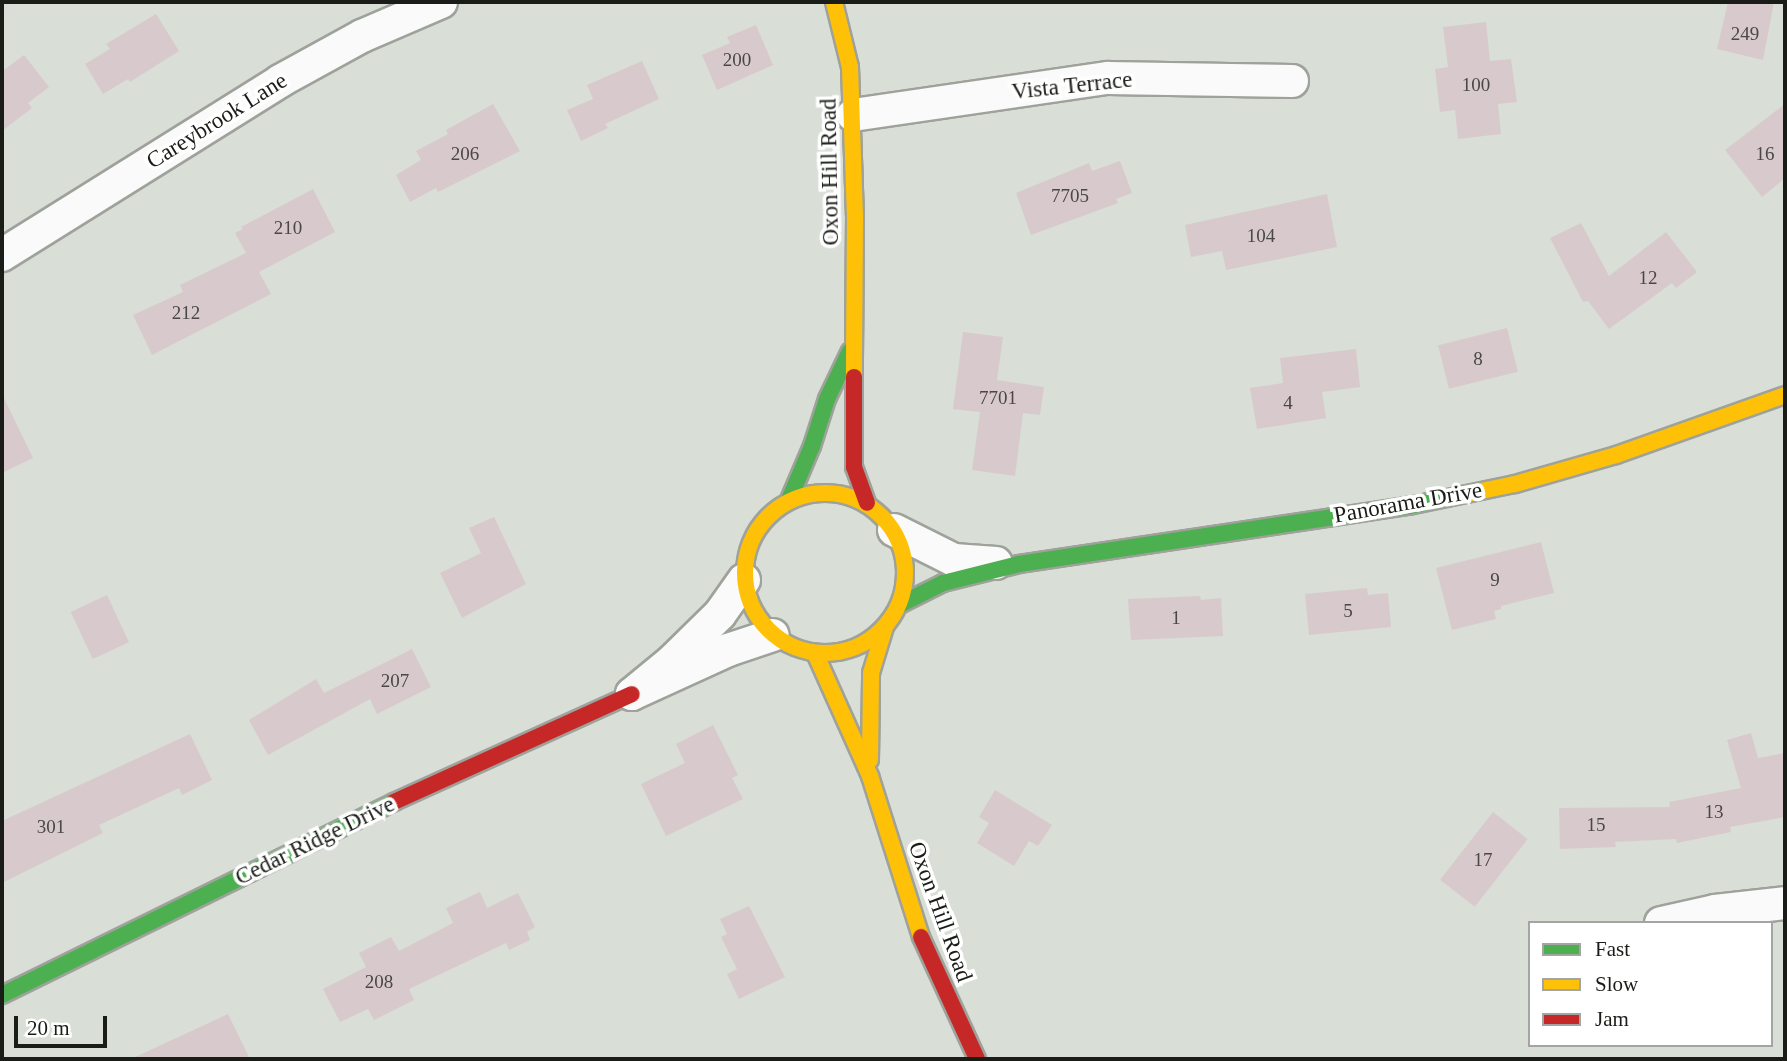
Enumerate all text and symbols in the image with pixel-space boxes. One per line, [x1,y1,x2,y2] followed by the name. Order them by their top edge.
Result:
[1731,23,1759,45] house number: 249
[723,49,751,71] house number: 200
[1010,66,1134,106] street label: Vista Terrace
[142,67,292,175] street label: Careybrook Lane
[1462,74,1490,96] house number: 100
[815,98,845,246] street label: Oxon Hill Road
[451,143,479,165] house number: 206
[1756,143,1774,165] house number: 16
[1051,185,1089,207] house number: 7705
[274,217,302,239] house number: 210
[1247,225,1275,247] house number: 104
[1638,267,1658,289] house number: 12
[172,302,200,324] house number: 212
[1473,348,1483,370] house number: 8
[979,387,1017,409] house number: 7701
[1283,392,1293,414] house number: 4
[1332,476,1484,530] street label: Panorama Drive
[1490,569,1500,591] house number: 9
[1343,600,1353,622] house number: 5
[1171,607,1181,629] house number: 1
[381,670,409,692] house number: 207
[231,791,399,891] street label: Cedar Ridge Drive
[1704,801,1724,823] house number: 13
[1586,814,1606,836] house number: 15
[37,816,65,838] house number: 301
[902,838,978,986] street label: Oxon Hill Road
[1474,849,1492,871] house number: 17
[1528,921,1773,1047] legend
[1595,937,1630,961] text: Fast
[365,971,393,993] house number: 208
[1595,972,1638,996] text: Slow
[18,1002,110,1046] scale bar
[1595,1007,1629,1031] text: Jam
[27,1016,70,1040] text: 20 m

